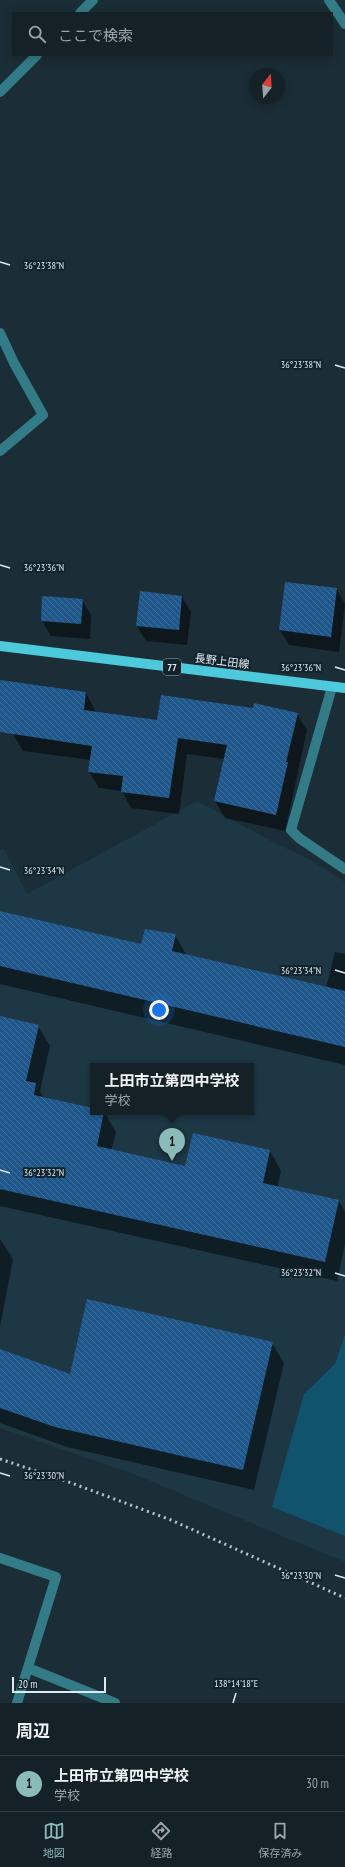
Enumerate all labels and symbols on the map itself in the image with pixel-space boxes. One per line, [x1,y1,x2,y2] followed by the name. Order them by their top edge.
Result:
[249,68,285,104] north arrow
[24,259,64,272] text: 36°23'38"N
[281,358,321,371] text: 36°23'38"N
[24,561,64,574] text: 36°23'36"N
[194,651,250,671] street label: 長野上田線
[163,659,181,675] road number: 77
[281,661,321,674] text: 36°23'36"N
[24,864,64,877] text: 36°23'34"N
[281,964,321,977] text: 36°23'34"N
[149,1000,169,1020] your location
[159,1128,185,1161] pin: 1
[24,1166,64,1179] text: 36°23'32"N
[281,1266,321,1279] text: 36°23'32"N
[24,1469,64,1482] text: 36°23'30"N
[281,1569,321,1582] text: 36°23'30"N
[12,1675,106,1694] scale bar
[214,1677,258,1690] text: 138°14'18"E

